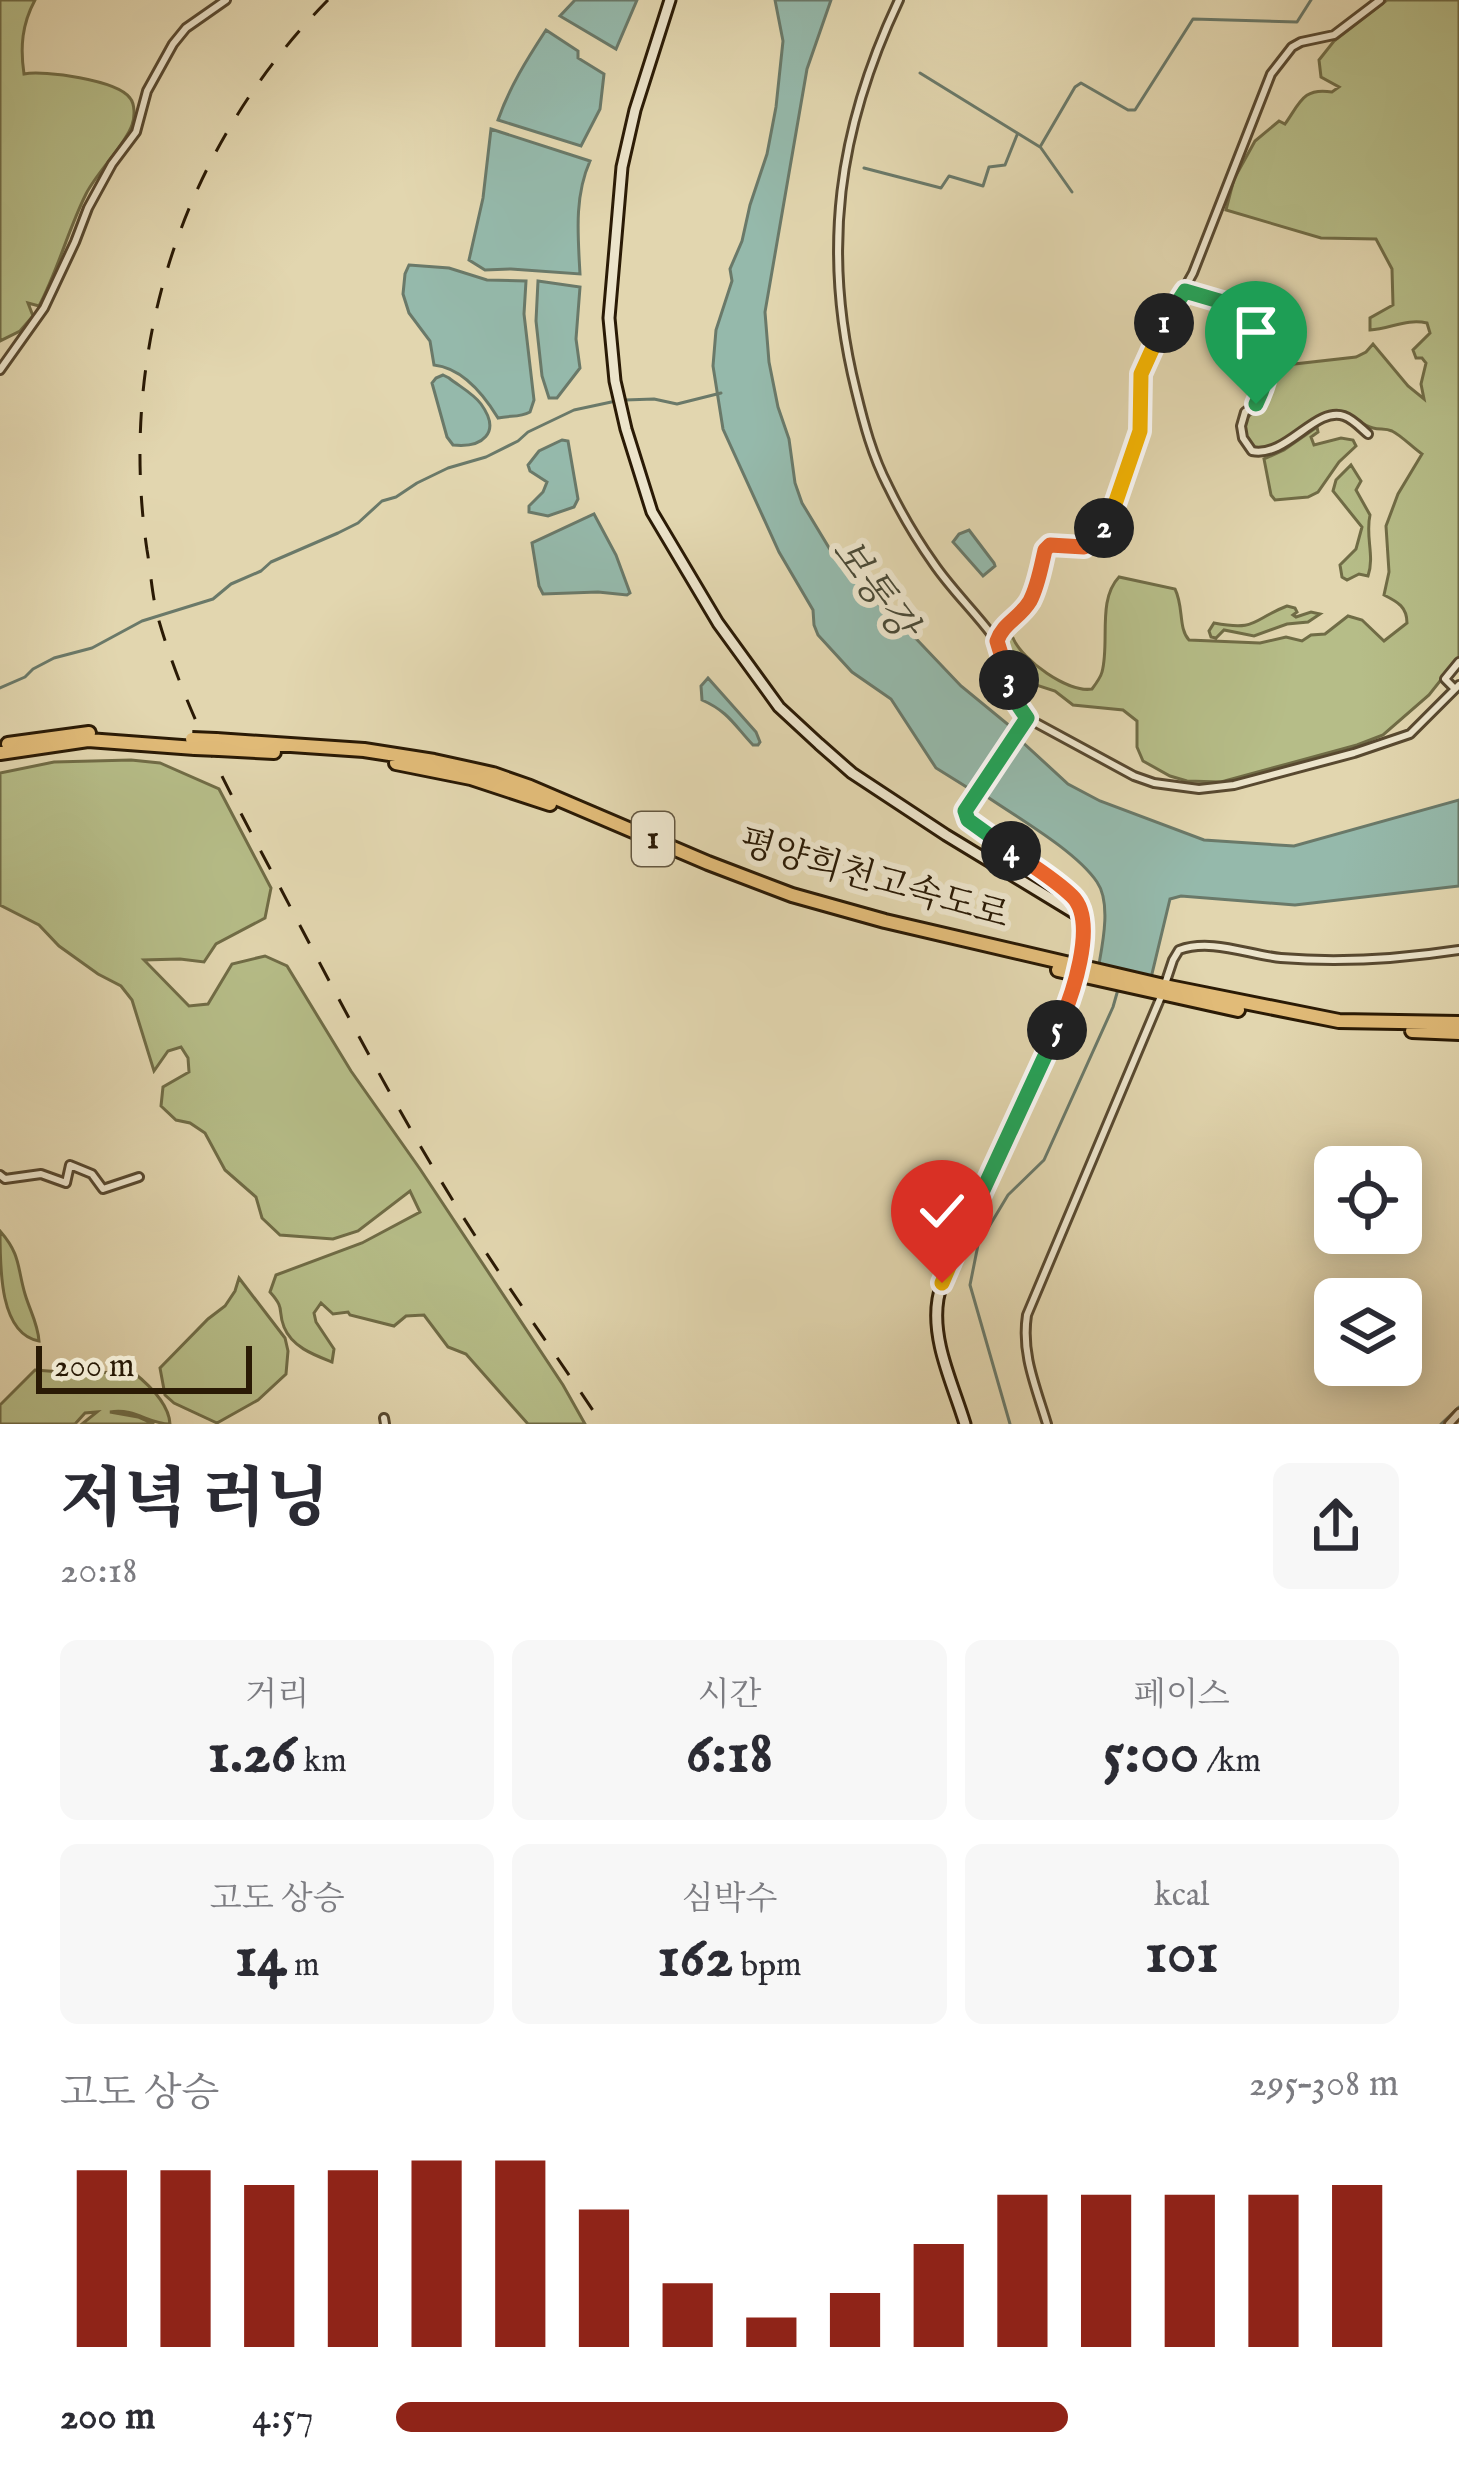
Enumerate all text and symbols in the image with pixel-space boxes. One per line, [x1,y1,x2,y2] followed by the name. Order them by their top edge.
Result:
[1205,281,1307,404] pin
[1134,293,1194,353] pin: 1
[1223,299,1289,365] icon: arrive
[1158,302,1170,344] text: 1
[1074,498,1134,558] pin: 2
[1096,507,1112,549] text: 2
[820,529,929,653] water label: 보통강
[979,650,1039,710] pin: 3
[1003,659,1015,701] text: 3
[632,812,674,866] road number: 1
[734,820,1014,941] street label: 평양희천고속도로
[981,821,1041,881] pin: 4
[1003,830,1019,872] text: 4
[1027,1000,1087,1060] pin: 5
[1051,1009,1063,1051] text: 5
[1314,1146,1422,1386] map controls
[1314,1146,1422,1254] button: locate
[891,1160,993,1283] pin
[909,1178,975,1244] icon: check
[1314,1278,1422,1386] button: layers
[36,1340,252,1393] scale bar
[54,1346,135,1388] text: 200 m
[60,1460,329,1544] text: 저녁 러닝
[1273,1463,1399,1589] button: share
[60,1547,138,1596] text: 20:18
[245,1675,309,1717] text: 거리
[698,1675,761,1717] text: 시간
[1134,1675,1230,1717] text: 페이스
[208,1717,296,1793] text: 1.26
[686,1717,773,1793] text: 6:18
[1103,1717,1199,1793] text: 5:00
[296,1741,347,1783] text: km
[1199,1741,1261,1783] text: /km
[1154,1875,1209,1917] text: kcal
[210,1879,345,1921] text: 고도 상승
[682,1879,777,1921] text: 심박수
[1145,1917,1219,1993] text: 101
[235,1921,287,1997] text: 14
[658,1921,733,1997] text: 162
[287,1945,319,1987] text: m
[733,1945,801,1987] text: bpm
[1249,2060,1399,2109] text: 295–308 m
[60,2070,219,2119] text: 고도 상승
[60,2393,155,2442] text: 200 m
[252,2393,314,2442] text: 4:57

